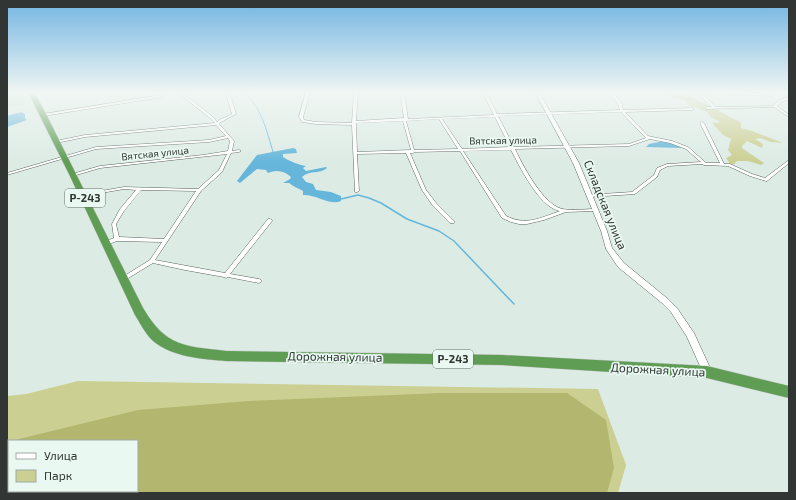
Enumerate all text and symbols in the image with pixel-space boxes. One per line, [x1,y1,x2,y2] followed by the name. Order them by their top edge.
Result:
[469,133,537,148] street label: Вятская улица
[121,143,189,164] street label: Вятская улица
[581,158,630,252] street label: Складская улица
[65,189,105,207] road number: Р-243
[288,348,383,365] street label: Дорожная улица
[433,350,473,368] road number: Р-243
[610,360,706,379] street label: Дорожная улица
[8,440,138,492] legend
[44,448,77,462] text: Улица
[44,468,73,482] text: Парк

